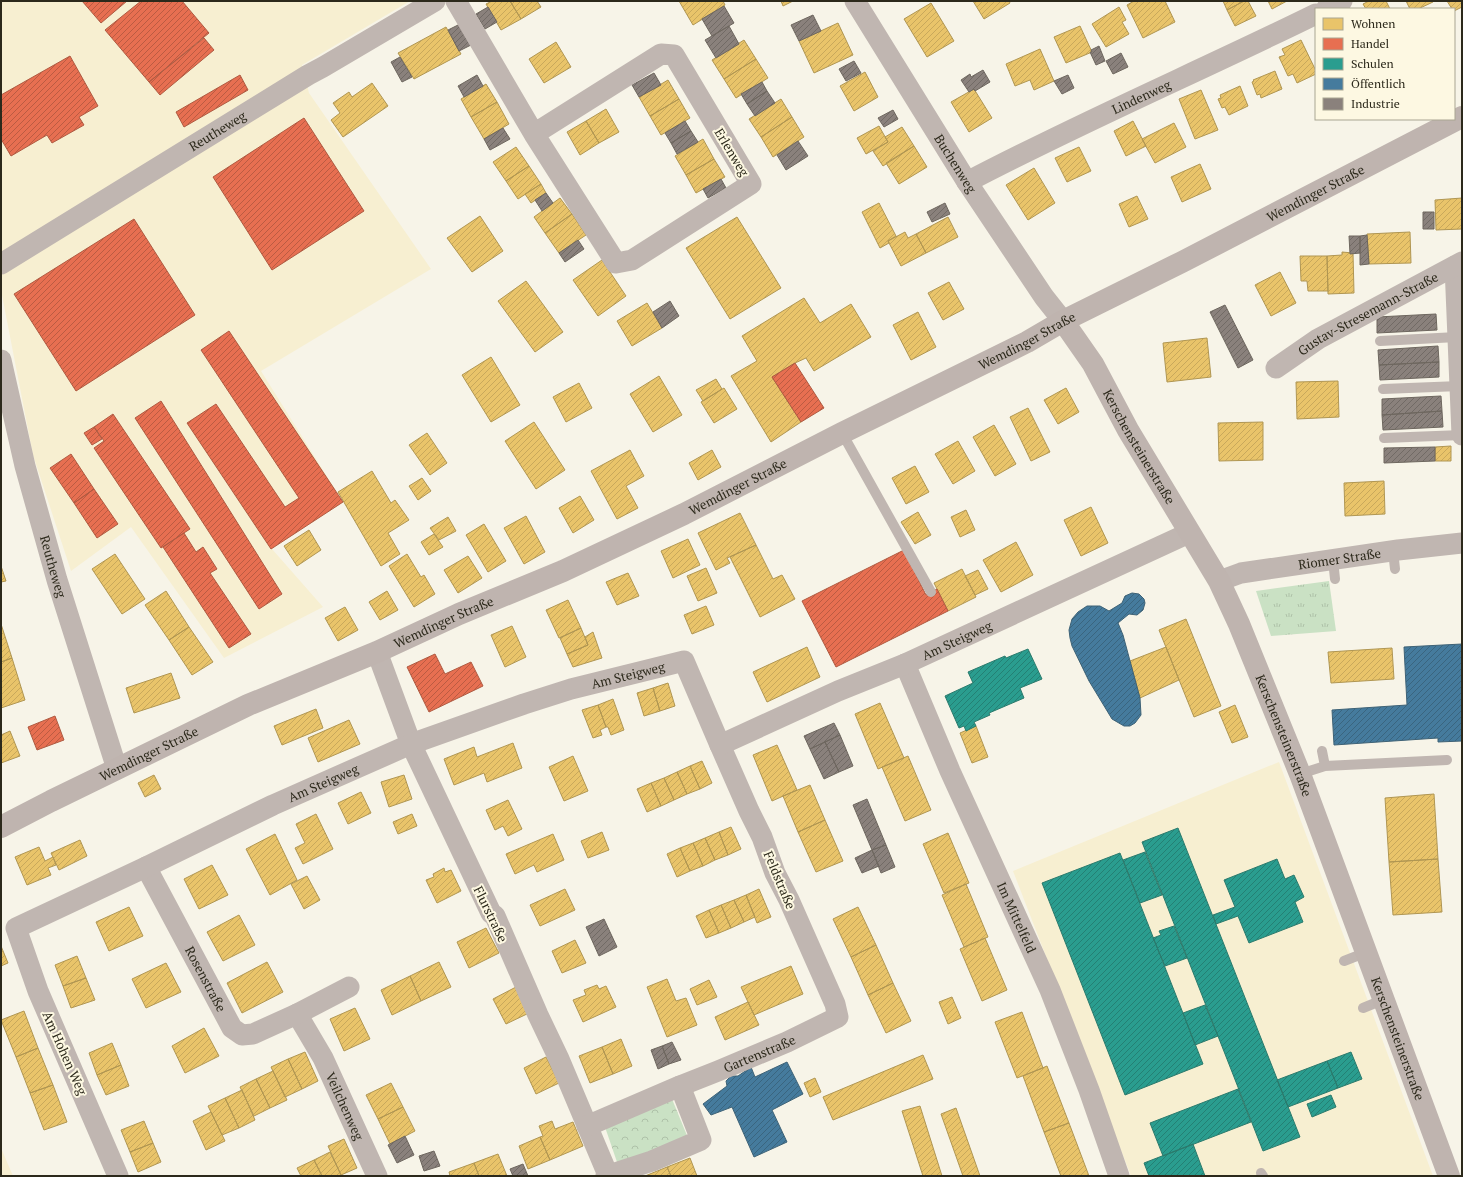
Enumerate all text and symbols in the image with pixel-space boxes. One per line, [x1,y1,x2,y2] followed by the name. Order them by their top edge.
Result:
[1315,8,1455,120] legend
[1351,16,1395,31] text: Wohnen
[1351,36,1390,51] text: Handel
[1351,56,1394,71] text: Schulen
[1109,75,1174,118] street label: Lindenweg
[1351,76,1405,91] text: Öffentlich
[1351,96,1400,111] text: Industrie
[185,106,249,155] street label: Reutheweg
[711,124,754,180] street label: Erlenweg
[930,131,981,196] street label: Buchenweg
[1263,160,1367,226] street label: Wemdinger Straße
[1294,267,1441,359] street label: Gustav-Stresemann-Straße
[975,307,1079,374] street label: Wemdinger Straße
[1099,386,1180,507] street label: Kerschensteinerstraße
[686,454,790,519] street label: Wemdinger Straße
[36,533,71,600] street label: Reutheweg
[1297,544,1382,574] street label: Riomer Straße
[391,592,496,652] street label: Wemdinger Straße
[919,616,995,664] street label: Am Steigweg
[589,657,667,693] street label: Am Steigweg
[1251,672,1317,799] street label: Kerschensteinerstraße
[96,722,201,785] street label: Wemdinger Straße
[285,759,361,806] street label: Am Steigweg
[760,848,800,912] street label: Feldstraße
[993,879,1041,956] street label: Im Mittelfeld
[470,883,512,945] street label: Flurstraße
[181,943,231,1015] street label: Rosenstraße
[1367,975,1429,1103] street label: Kerschensteinerstraße
[39,1008,92,1098] street label: Am Hohen Weg
[721,1030,798,1077] street label: Gartenstraße
[322,1069,368,1143] street label: Veilchenweg

